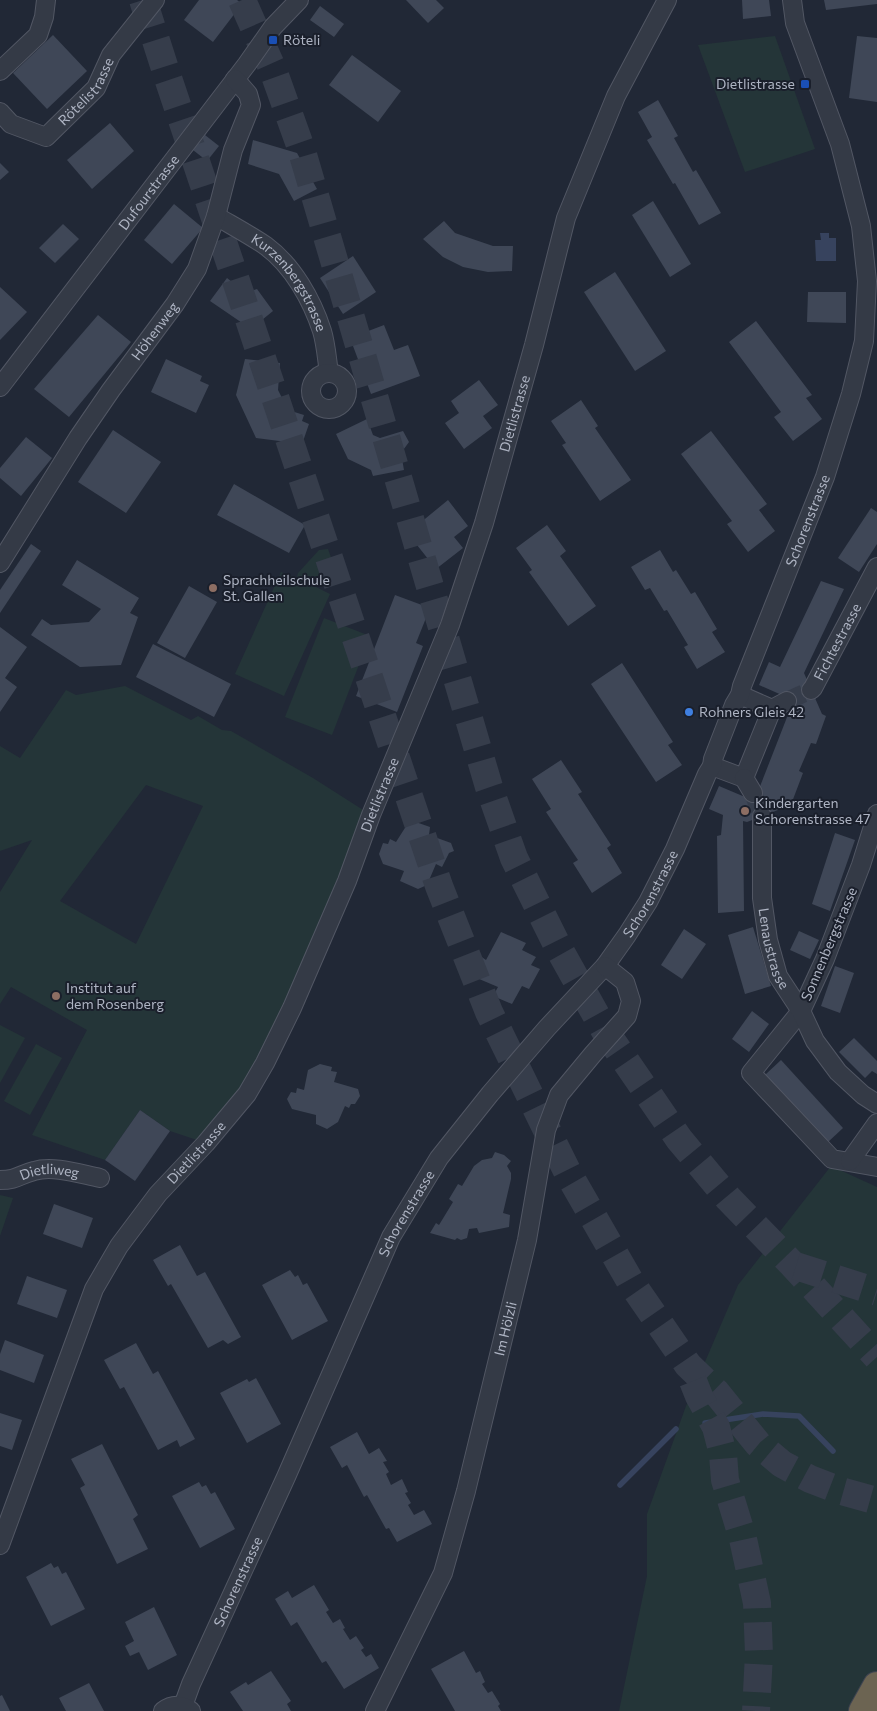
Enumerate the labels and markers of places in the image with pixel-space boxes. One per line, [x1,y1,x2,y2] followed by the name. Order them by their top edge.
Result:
[283,31,320,48] place label: Röteli
[267,34,279,46] marker: Röteli
[716,75,795,92] place label: Dietlistrasse
[799,78,811,90] marker: Dietlistrasse
[223,571,330,604] place label: Sprachheilschule St. Gallen
[207,582,219,594] marker: Sprachheilschule St. Gallen
[699,703,804,720] place label: Rohners Gleis 42
[683,706,695,718] marker: Rohners Gleis 42
[755,794,870,827] place label: Kindergarten Schorenstrasse 47
[739,805,751,817] marker: Kindergarten Schorenstrasse 47
[66,979,165,1012] place label: Institut auf dem Rosenberg
[50,990,62,1002] marker: Institut auf dem Rosenberg

